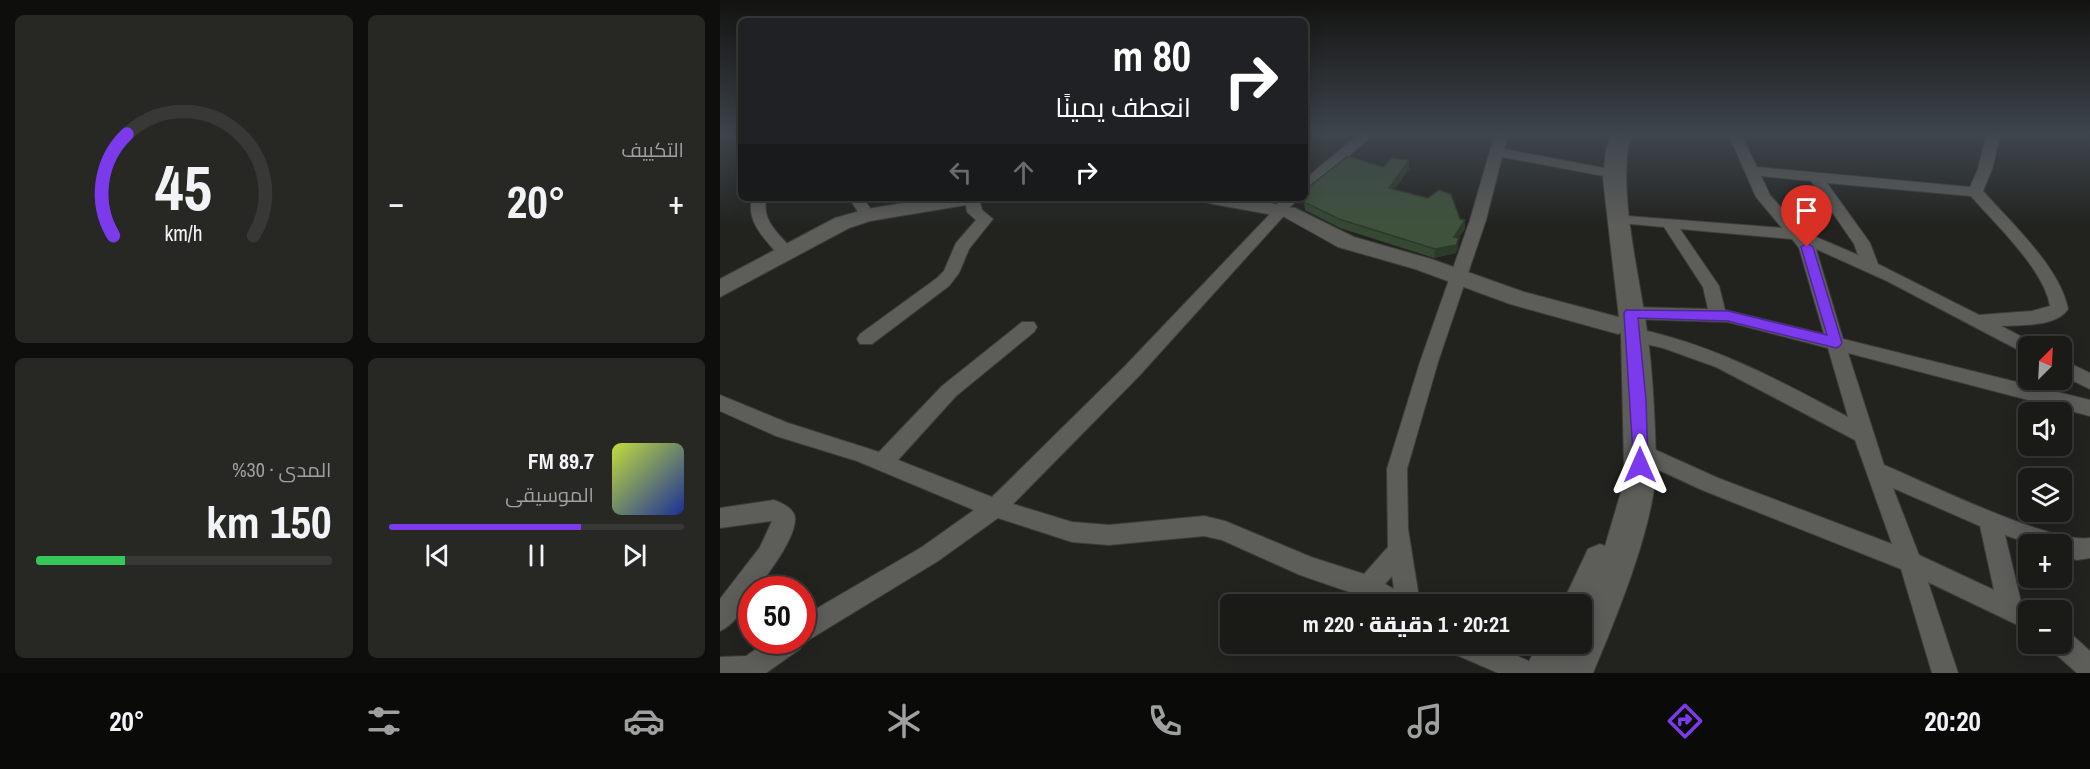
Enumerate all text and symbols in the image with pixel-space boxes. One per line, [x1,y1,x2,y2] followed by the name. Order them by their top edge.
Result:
[1112,28,1191,84] text: 80 m
[1212,42,1290,120] icon: right
[1055,89,1191,125] text: انعطف يمينًا
[621,136,684,163] text: التكييف
[155,145,212,229] text: 45
[944,156,977,189] icon: left
[1007,156,1040,189] icon: ahead
[1070,156,1103,189] icon: right
[507,171,566,232] text: 20°
[389,180,404,224] text: −
[668,180,684,224] text: +
[1781,185,1832,247] pin
[1790,194,1823,227] icon: arrive
[165,219,203,248] text: km/h
[2018,336,2072,390] north arrow
[2018,336,2072,654] map controls
[2018,402,2072,456] button: sound
[1608,433,1672,497] position arrow
[528,446,594,476] text: 89.7 FM
[232,456,332,483] text: المدى · 30%
[2018,468,2072,522] button: layers
[505,481,594,508] text: الموسيقى
[206,491,332,552] text: 150 km
[2018,534,2072,588] button: +
[421,539,454,572] icon: previous
[520,539,553,572] icon: pause
[618,539,651,572] icon: next
[738,576,816,654] speed limit sign: 50
[2018,600,2072,654] button: −
[1303,609,1509,639] text: 20:21 · 1 دقيقة · 220 m
[363,700,405,742] icon: filters
[623,700,665,742] icon: car
[883,700,925,742] icon: climate
[1144,700,1186,742] icon: phone
[1404,700,1446,742] icon: music
[1664,700,1706,742] icon: directions
[109,703,145,739] text: 20°
[1924,703,1981,739] text: 20:20

